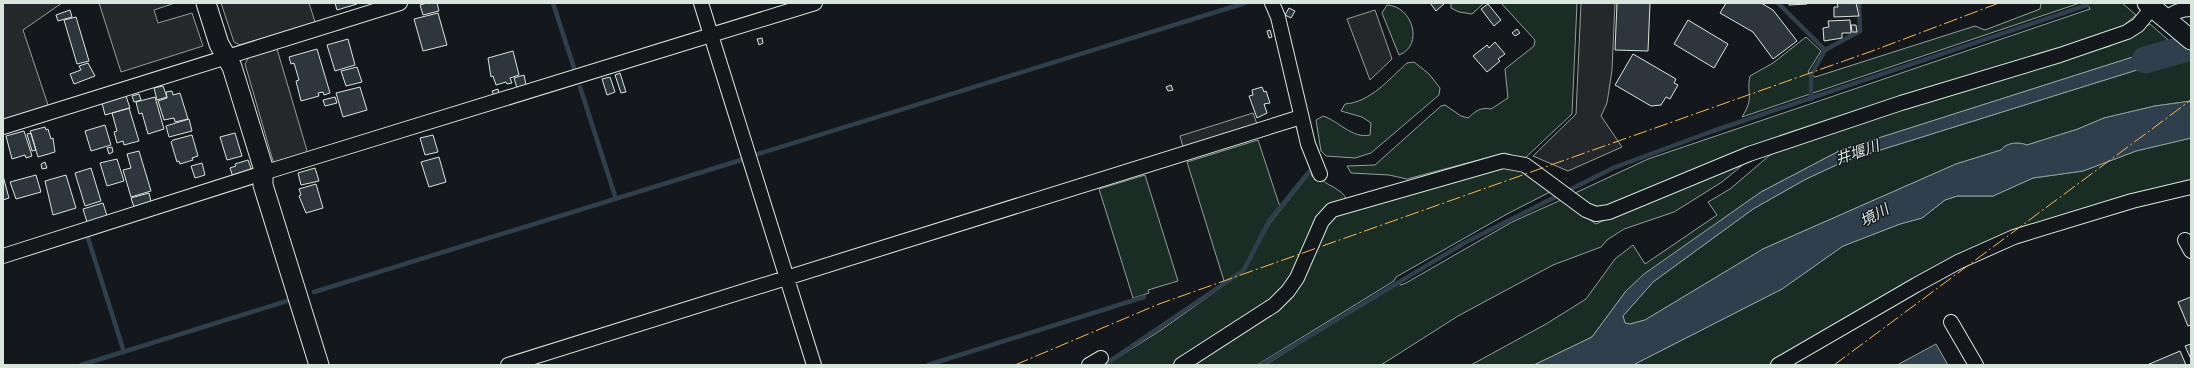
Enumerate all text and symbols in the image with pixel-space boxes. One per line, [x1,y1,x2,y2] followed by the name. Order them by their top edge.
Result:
[1833,135,1883,168] water label: 井堰川
[1856,198,1893,231] water label: 境川

